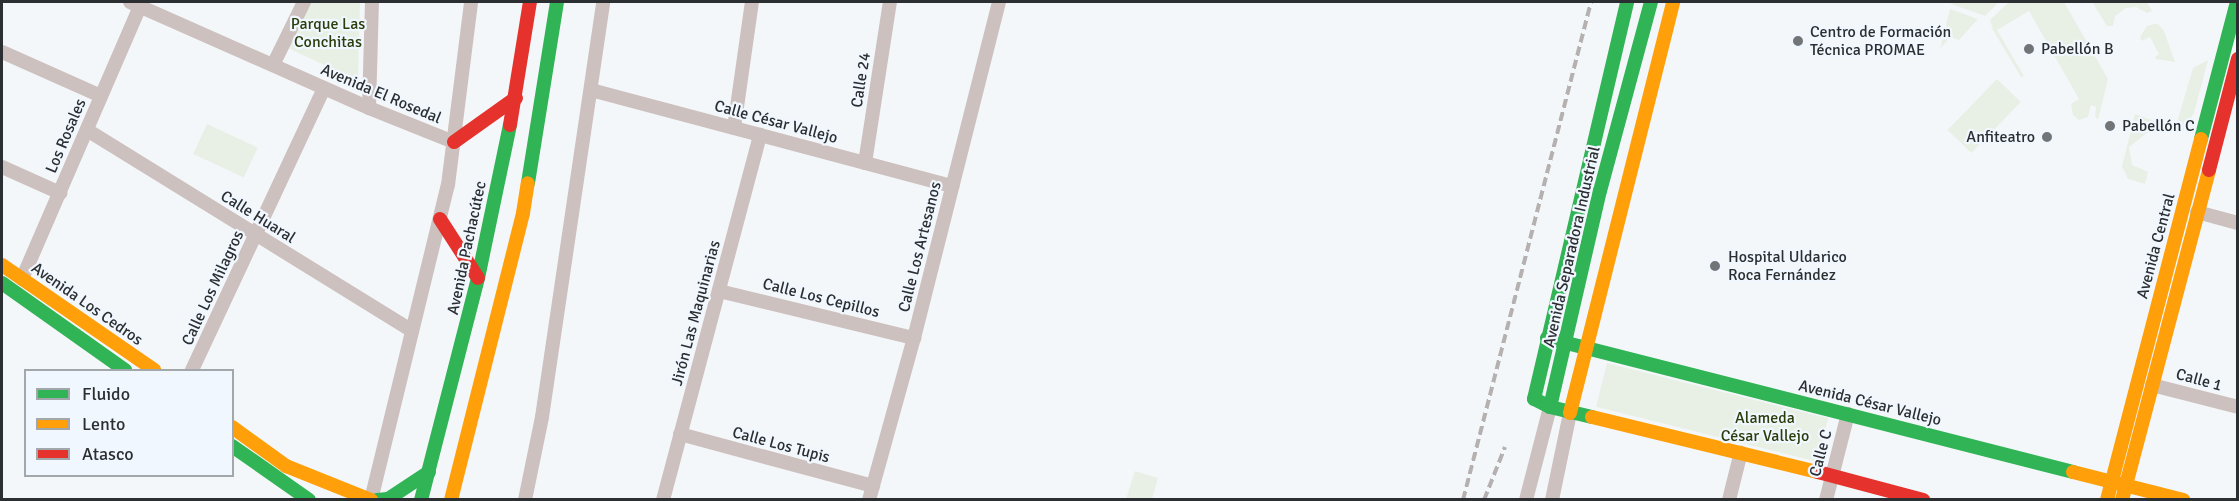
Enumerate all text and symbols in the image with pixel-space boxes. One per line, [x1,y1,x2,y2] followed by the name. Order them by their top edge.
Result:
[291,14,365,52] park label: Parque Las Conchitas
[1810,22,1951,60] place label: Centro de Formación Técnica PROMAE
[1791,34,1805,48] marker: Centro de Formación Técnica PROMAE
[2041,39,2114,59] place label: Pabellón B
[2022,42,2036,56] marker: Pabellón B
[847,51,875,109] street label: Calle 24
[318,60,444,128] street label: Avenida El Rosedal
[42,96,90,176] street label: Los Rosales
[712,96,840,148] street label: Calle César Vallejo
[2122,116,2195,136] place label: Pabellón C
[2103,119,2117,133] marker: Pabellón C
[1966,127,2035,147] place label: Anfiteatro
[2040,130,2054,144] marker: Anfiteatro
[1539,145,1605,349] street label: Avenida Separadora Industrial
[443,179,491,317] street label: Avenida Pachacútec
[895,180,945,314] street label: Calle Los Artesanos
[217,186,299,248] street label: Calle Huaral
[2133,191,2179,301] street label: Avenida Central
[178,228,248,348] street label: Calle Los Milagros
[667,238,725,388] street label: Jirón Las Maquinarias
[1728,247,1847,285] place label: Hospital Uldarico Roca Fernández
[1706,257,1724,275] marker: Hospital Uldarico Roca Fernández
[28,258,146,350] street label: Avenida Los Cedros
[761,274,881,322] street label: Calle Los Cepillos
[2174,365,2224,395] street label: Calle 1
[24,369,234,477] legend
[1797,376,1943,430] street label: Avenida César Vallejo
[82,383,130,405] text: Fluido
[1721,408,1809,446] park label: Alameda César Vallejo
[82,413,125,435] text: Lento
[730,423,832,467] street label: Calle Los Tupis
[1806,427,1836,479] street label: Calle C
[82,443,134,465] text: Atasco

